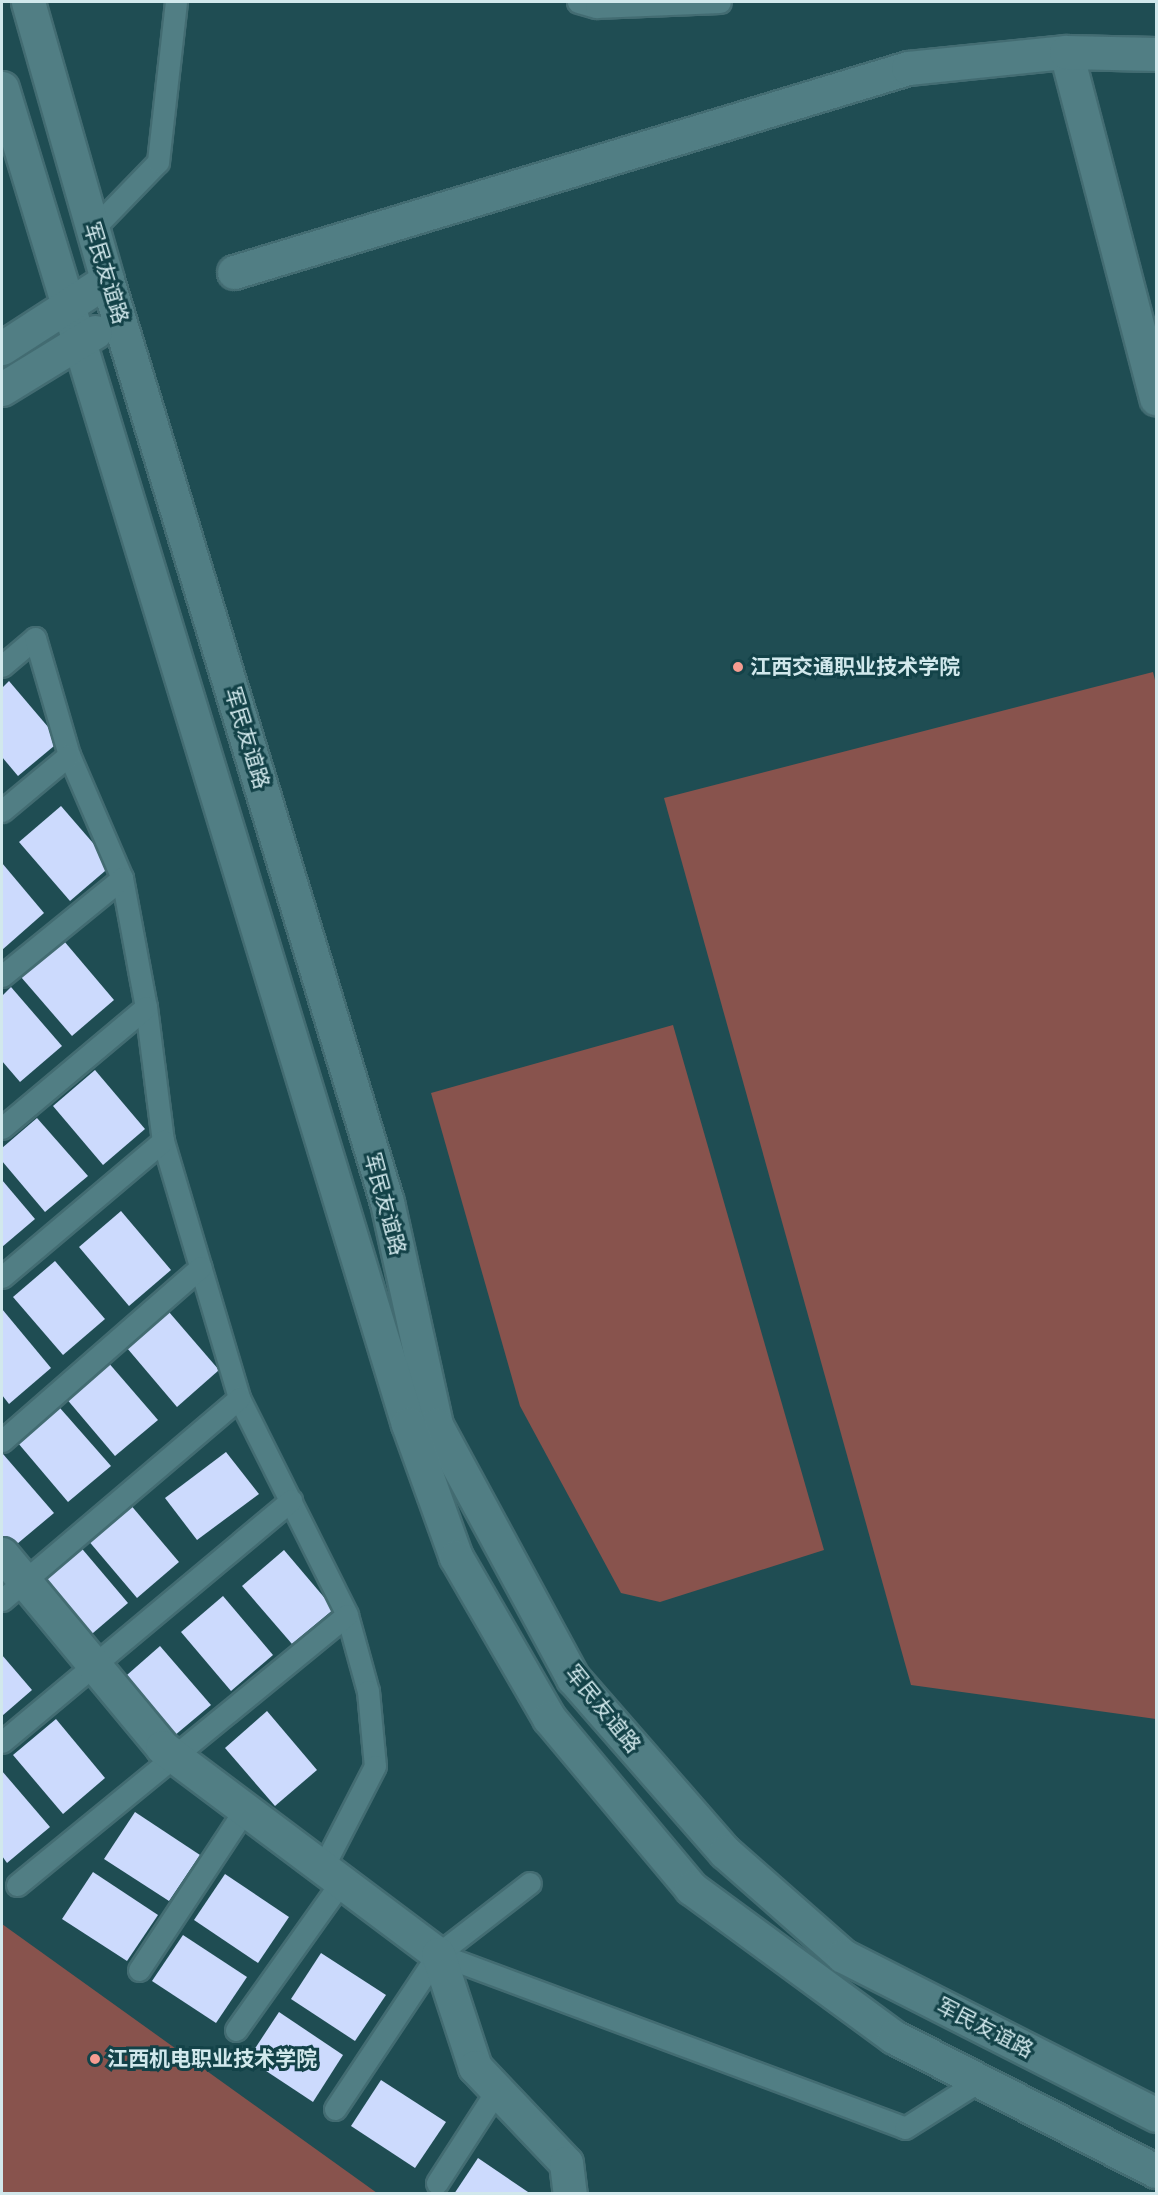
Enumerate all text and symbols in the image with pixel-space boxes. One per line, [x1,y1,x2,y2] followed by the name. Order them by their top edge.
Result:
[79,219,133,327] street label: 军民友谊路
[750,654,960,680] place label: 江西交通职业技术学院
[731,660,745,674] marker: 江西交通职业技术学院
[220,684,274,792] street label: 军民友谊路
[359,1150,411,1258] street label: 军民友谊路
[560,1660,646,1758] street label: 军民友谊路
[933,1993,1037,2063] street label: 军民友谊路
[107,2046,317,2072] place label: 江西机电职业技术学院
[88,2052,102,2066] marker: 江西机电职业技术学院

